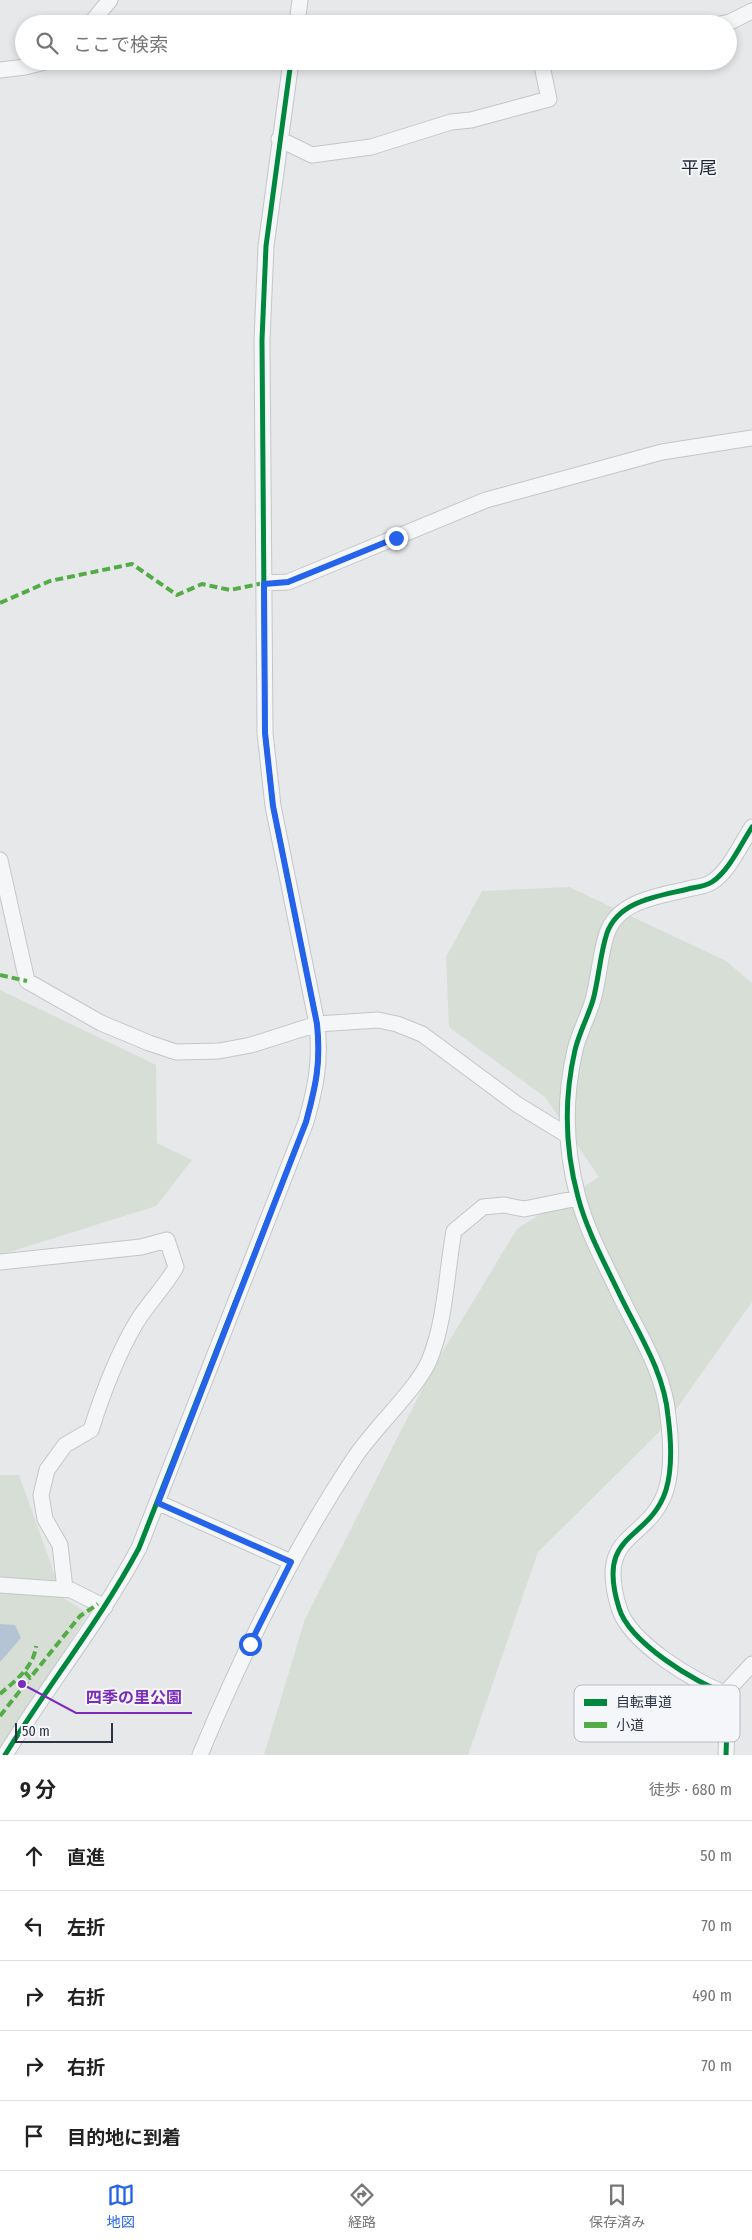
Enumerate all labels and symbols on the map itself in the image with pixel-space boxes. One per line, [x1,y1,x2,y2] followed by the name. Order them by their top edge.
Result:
[681,157,717,179] district label: 平尾
[385,527,408,550] route end
[239,1633,262,1656] route start
[76,1682,192,1713] callout: 四季の里公園
[574,1685,740,1742] legend
[86,1688,182,1707] text: 四季の里公園
[616,1694,672,1711] text: 自転車道
[616,1717,644,1734] text: 小道
[15,1720,112,1743] scale bar

